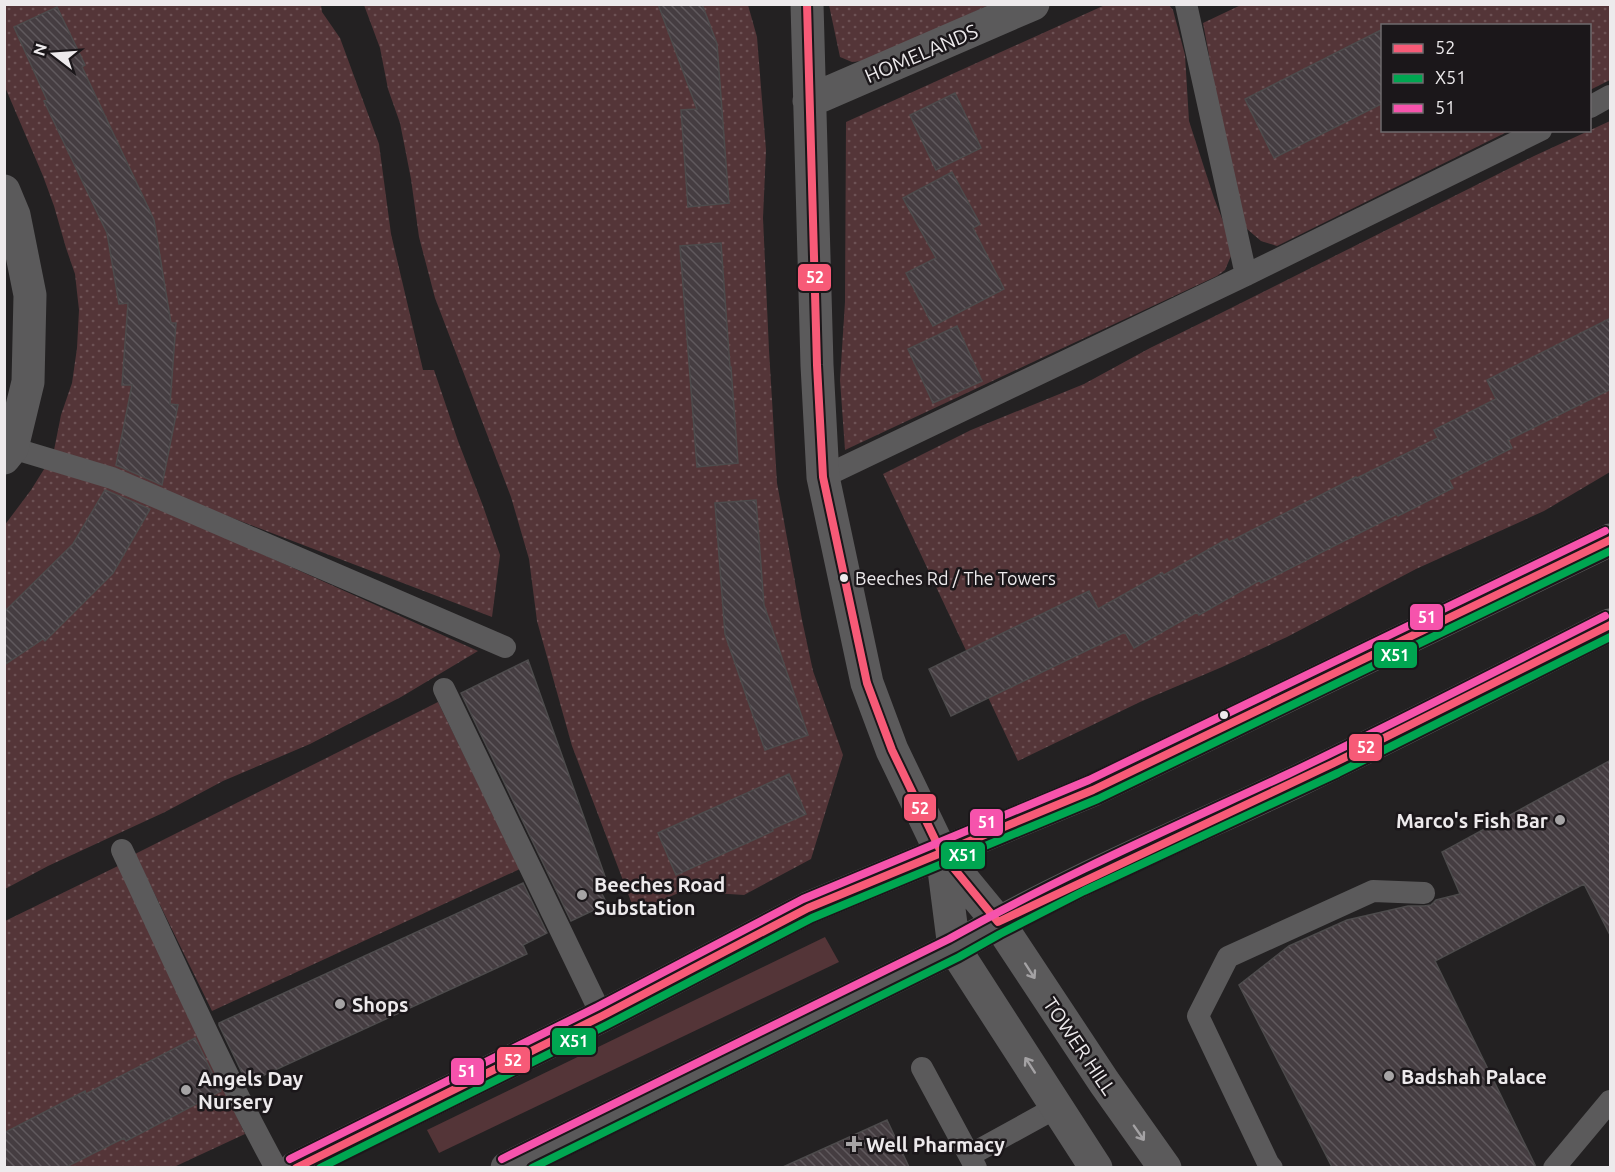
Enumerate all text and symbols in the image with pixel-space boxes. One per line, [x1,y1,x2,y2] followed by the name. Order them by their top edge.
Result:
[861,19,981,87] street label: HOMELANDS
[24,24,84,84] north arrow
[1381,24,1591,132] legend
[1435,37,1455,57] text: 52
[29,41,50,58] text: N
[1435,67,1466,87] text: X51
[1435,97,1455,117] text: 51
[797,263,832,292] line badge: 52
[806,268,824,286] text: 52
[855,568,1056,588] place label: Beeches Rd / The Towers
[838,572,850,584] marker: Beeches Rd / The Towers
[1409,603,1444,631] line badge: 51
[1418,608,1436,626] text: 51
[1373,641,1418,669] line badge: X51
[1381,646,1409,664] text: X51
[1218,709,1230,721] unlabelled marker
[1348,733,1383,762] line badge: 52
[1357,738,1375,756] text: 52
[903,793,937,822] line badge: 52
[911,799,929,817] text: 52
[969,808,1004,837] line badge: 51
[1396,809,1549,832] place label: Marco's Fish Bar
[978,813,996,831] text: 51
[1553,813,1567,827] marker: Marco's Fish Bar
[940,841,986,870] line badge: X51
[949,846,977,864] text: X51
[594,873,725,919] place label: Beeches Road Substation
[575,888,589,902] marker: Beeches Road Substation
[1024,962,1036,979] one-way arrow
[352,993,409,1016] place label: Shops
[1039,993,1121,1099] street label: TOWER HILL
[333,997,347,1011] marker: Shops
[551,1027,597,1056] line badge: X51
[560,1032,588,1050] text: X51
[496,1046,531,1074] line badge: 52
[504,1051,522,1069] text: 52
[450,1057,485,1086] line badge: 51
[1024,1057,1036,1074] one-way arrow
[458,1062,476,1080] text: 51
[1401,1065,1547,1088] place label: Badshah Palace
[198,1067,304,1113] place label: Angels Day Nursery
[1382,1069,1396,1083] marker: Badshah Palace
[179,1083,193,1097] marker: Angels Day Nursery
[1133,1124,1145,1140] one-way arrow
[866,1133,1005,1156] place label: Well Pharmacy
[847,1137,861,1151] marker: Well Pharmacy

